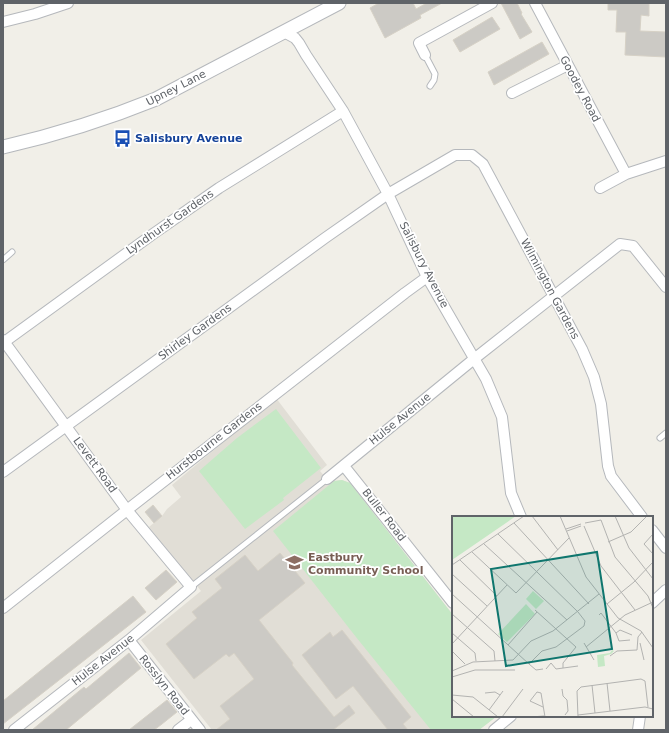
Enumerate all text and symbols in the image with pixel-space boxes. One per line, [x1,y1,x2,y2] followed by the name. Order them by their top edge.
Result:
[557,54,603,124] street label: Goodey Road
[144,67,208,109] street label: Upney Lane
[112,128,132,148] bus stop icon: Salisbury Avenue
[135,132,242,145] place label: Salisbury Avenue
[124,187,216,257] street label: Lyndhurst Gardens
[397,220,451,310] street label: Salisbury Avenue
[518,236,582,342] street label: Wilmington Gardens
[156,301,234,363] street label: Shirley Gardens
[367,390,433,448] street label: Hulse Avenue
[163,399,265,482] street label: Hurstbourne Gardens
[70,435,120,495] street label: Levett Road
[359,486,409,544] street label: Buller Road
[452,516,653,717] inset map
[308,551,423,577] place label: Eastbury Community School
[285,553,305,573] school or university icon: Eastbury Community School
[69,632,137,688] street label: Hulse Avenue
[136,652,192,718] street label: Rosslyn Road

